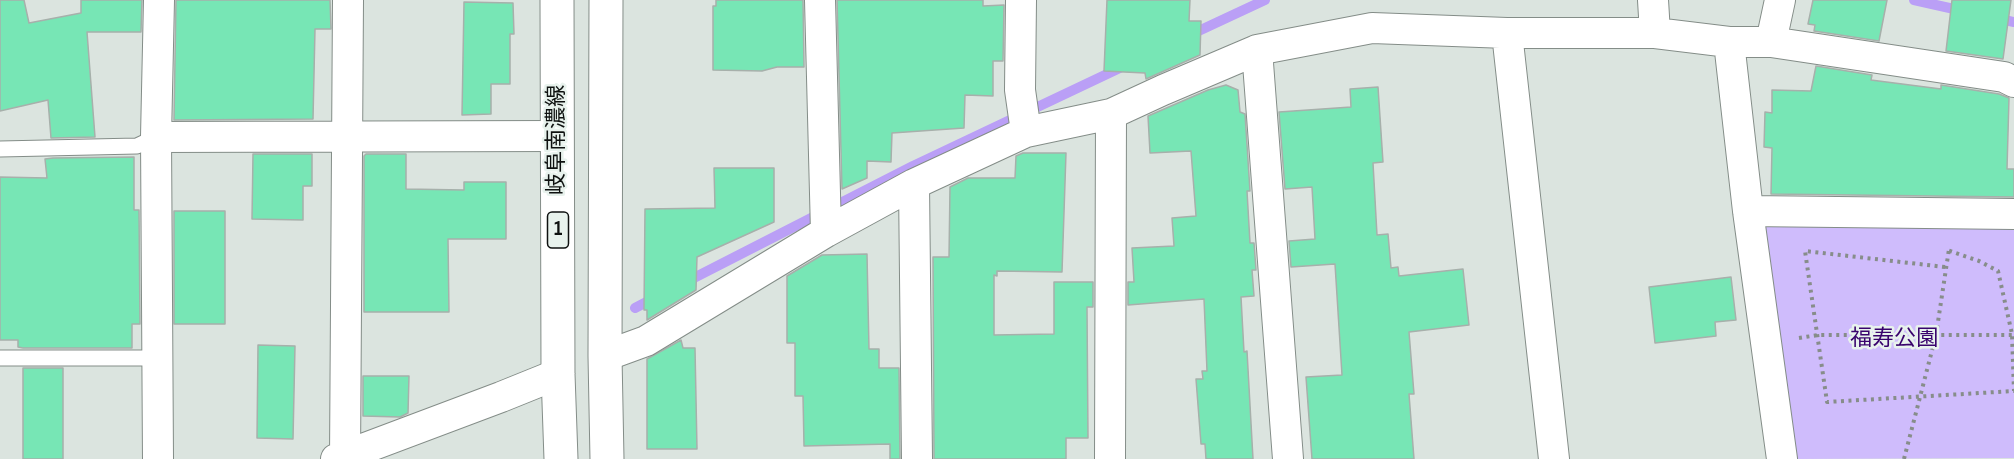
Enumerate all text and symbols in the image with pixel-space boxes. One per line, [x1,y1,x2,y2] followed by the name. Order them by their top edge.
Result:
[544,85,570,195] street label: 岐阜南濃線
[548,212,568,248] road number: 1
[1850,326,1938,352] park label: 福寿公園

